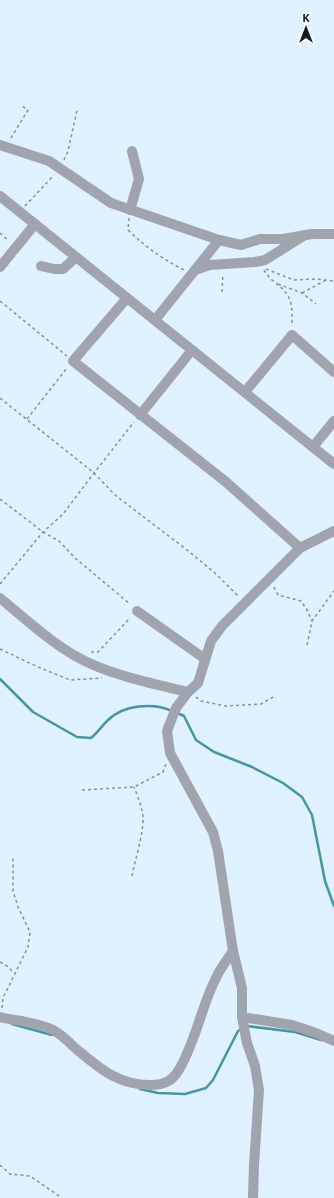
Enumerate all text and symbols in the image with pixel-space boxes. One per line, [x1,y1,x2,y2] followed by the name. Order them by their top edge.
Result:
[286,8,326,48] north arrow
[302,10,310,25] text: K

